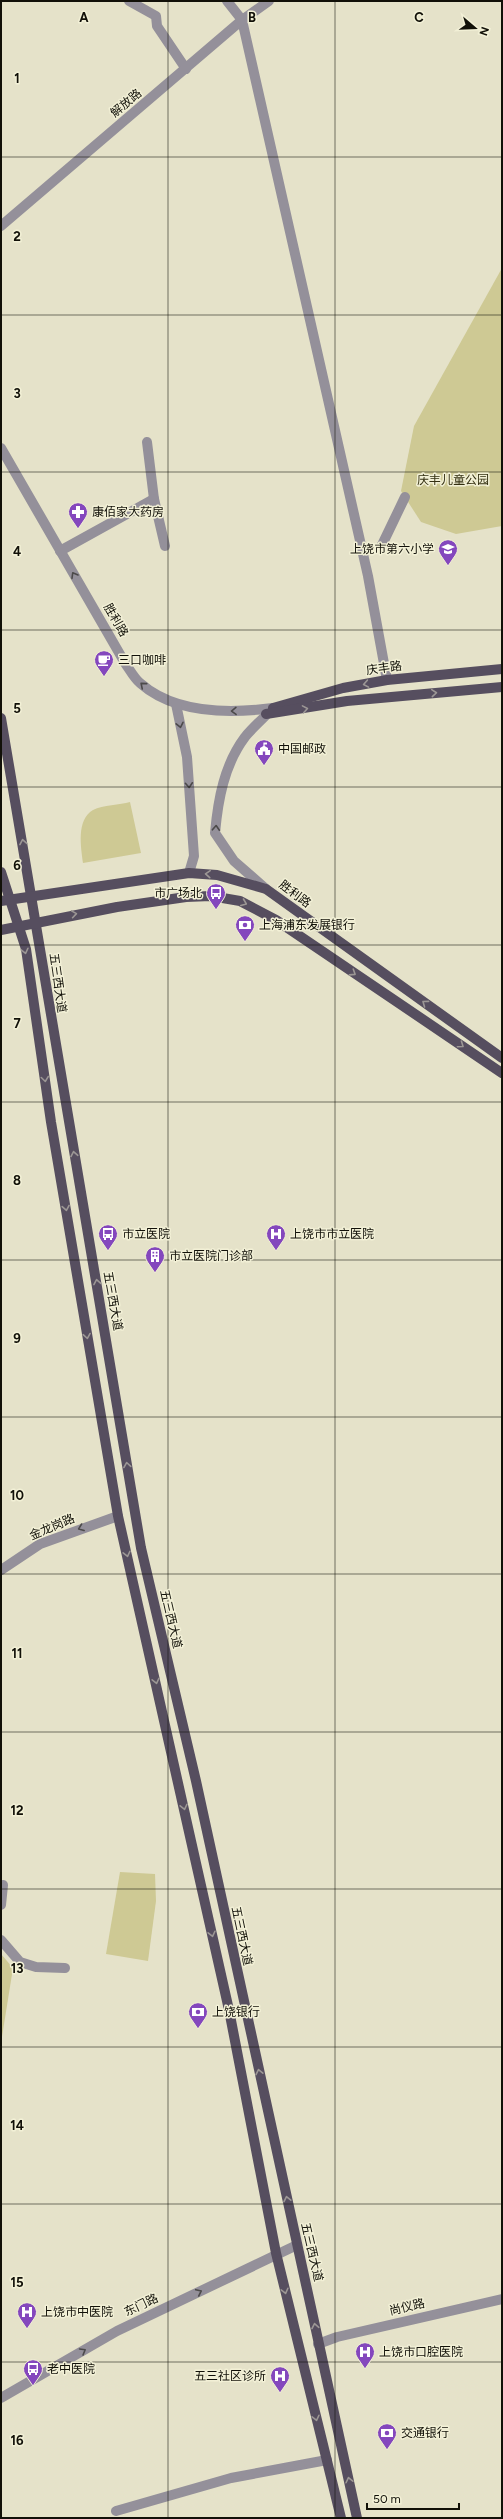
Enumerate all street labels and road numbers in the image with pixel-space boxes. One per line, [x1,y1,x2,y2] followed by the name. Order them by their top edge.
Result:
[108,86,144,120] street label: 解放路
[101,601,131,639] street label: 胜利路
[365,659,403,677] street label: 庆丰路
[276,878,314,910] street label: 胜利路
[47,952,69,1014] street label: 五三西大道
[101,1270,125,1332] street label: 五三西大道
[27,1511,77,1543] street label: 金龙岗路
[157,1588,185,1650] street label: 五三西大道
[229,1905,255,1967] street label: 五三西大道
[298,2221,326,2283] street label: 五三西大道
[122,2291,160,2319] street label: 东门路
[388,2296,426,2318] street label: 尚仪路

